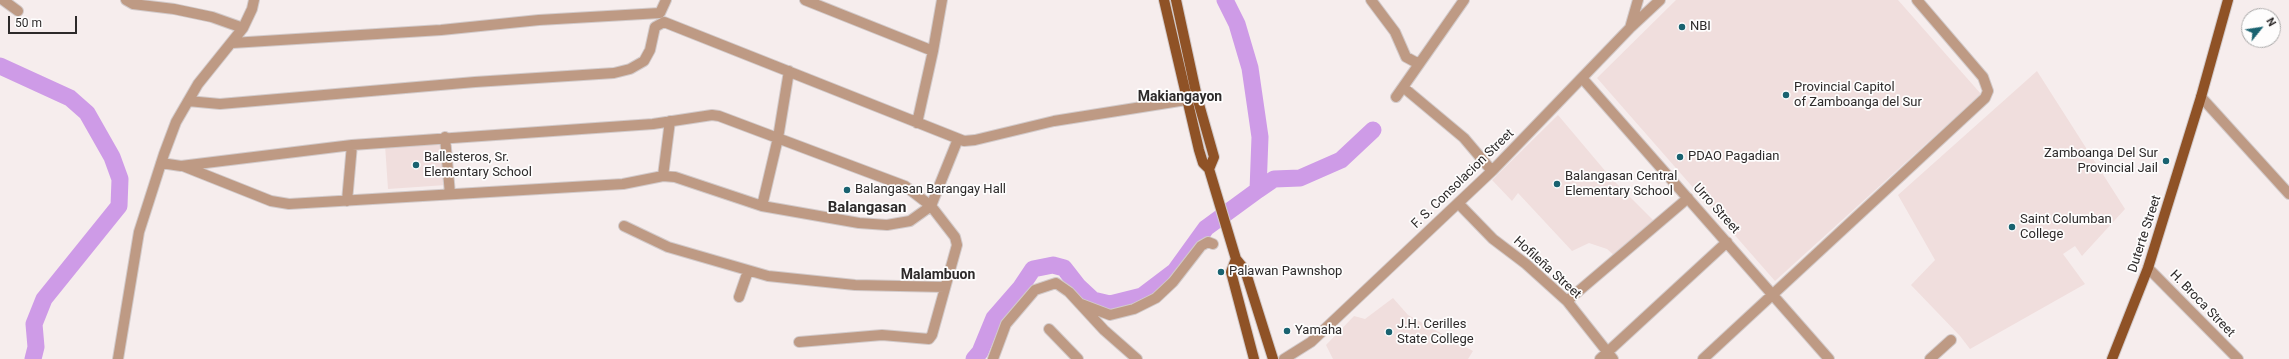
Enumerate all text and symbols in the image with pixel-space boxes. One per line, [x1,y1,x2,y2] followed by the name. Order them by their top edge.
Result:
[10,8,79,34] scale bar
[2241,8,2281,48] north arrow
[15,16,42,30] text: 50 m
[2263,16,2279,29] text: N
[1690,19,1711,35] place label: NBI
[1677,22,1687,32] marker: NBI
[1794,80,1922,111] place label: Provincial Capitol of Zamboanga del Sur
[1138,89,1222,105] district label: Makiangayon
[1781,90,1791,100] marker: Provincial Capitol of Zamboanga del Sur
[1409,126,1517,232] street label: F. S. Consolacion Street
[2044,146,2158,177] place label: Zamboanga Del Sur Provincial Jail
[1688,149,1779,165] place label: PDAO Pagadian
[424,150,532,181] place label: Ballesteros, Sr. Elementary School
[1675,152,1685,162] marker: PDAO Pagadian
[2161,156,2171,166] marker: Zamboanga Del Sur Provincial Jail
[411,160,421,170] marker: Ballesteros, Sr. Elementary School
[1565,169,1677,200] place label: Balangasan Central Elementary School
[1552,179,1562,189] marker: Balangasan Central Elementary School
[1689,181,1743,237] street label: Urro Street
[855,182,1006,198] place label: Balangasan Barangay Hall
[842,185,852,195] marker: Balangasan Barangay Hall
[2125,193,2165,275] street label: Duterte Street
[828,199,906,217] district label: Balangasan
[2020,212,2112,243] place label: Saint Columban College
[2007,222,2017,232] marker: Saint Columban College
[1510,234,1584,302] street label: Hofileña Street
[1229,264,1342,280] place label: Palawan Pawnshop
[901,267,975,283] district label: Malambuon
[1216,267,1226,277] marker: Palawan Pawnshop
[2166,267,2238,341] street label: H. Broca Street
[1397,317,1474,348] place label: J.H. Cerilles State College
[1295,323,1342,339] place label: Yamaha
[1282,326,1292,336] marker: Yamaha
[1384,327,1394,337] marker: J.H. Cerilles State College

